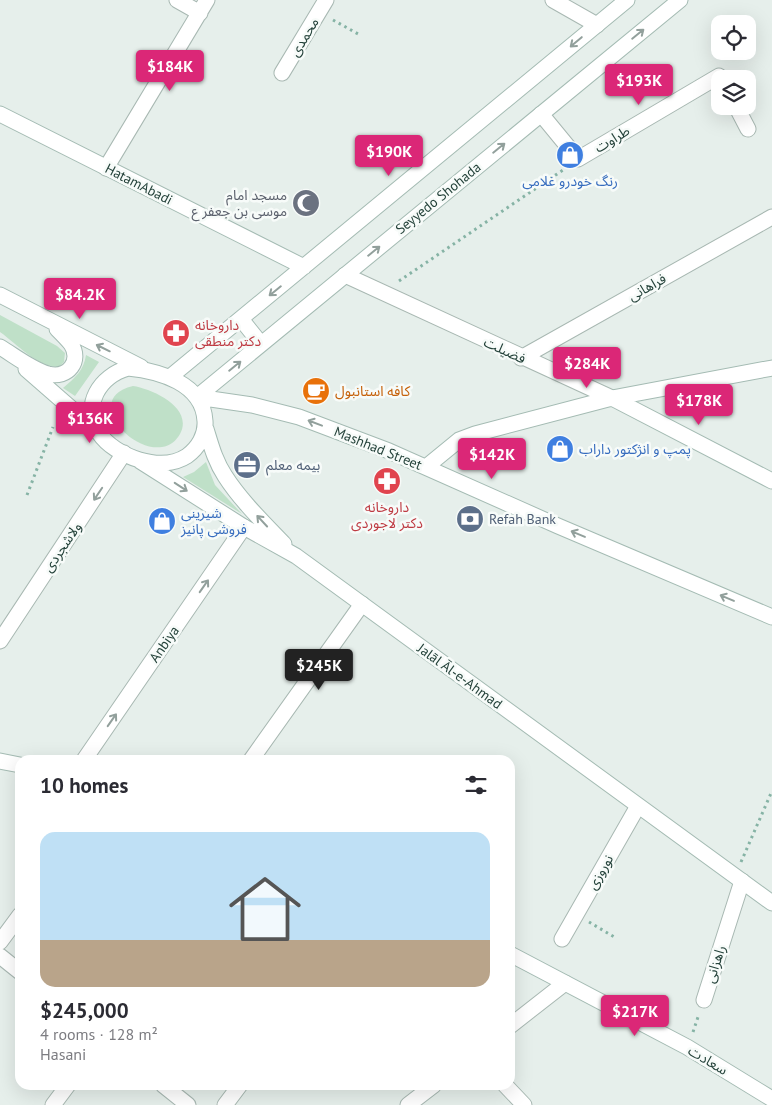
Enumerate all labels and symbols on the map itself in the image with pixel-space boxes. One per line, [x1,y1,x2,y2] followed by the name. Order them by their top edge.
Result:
[285,14,323,60] street label: محمدی
[632,28,645,40] one-way arrow
[569,37,582,48] one-way arrow
[135,49,205,92] pin: $184K
[604,64,674,106] pin: $193K
[591,121,633,157] street label: طراوت
[354,134,424,177] pin: $190K
[555,140,585,170] shop icon: رنگ خودرو غلامی
[493,143,506,154] one-way arrow
[392,158,484,238] street label: Seyyedo Shohada
[102,159,176,209] street label: HatamAbadi
[522,172,618,190] place label: رنگ خودرو غلامی
[191,186,287,222] place label: مسجد امام موسی بن جعفر ع
[291,188,321,218] mosque icon: مسجد امام موسی بن جعفر ع
[367,246,380,257] one-way arrow
[625,269,669,305] street label: فراهانی
[39,278,121,320] pin: $84.2K
[269,285,282,296] one-way arrow
[195,316,262,350] place label: داروخانه دکتر منطقی
[161,318,191,348] pharmacy icon: داروخانه دکتر منطقی
[481,332,529,368] street label: فضیلت
[96,343,111,352] one-way arrow
[552,346,622,389] pin: $284K
[228,360,241,371] one-way arrow
[301,376,331,406] cafe icon: کافه استانبول
[335,382,410,400] place label: کافه استانبول
[664,384,734,426] pin: $178K
[55,402,125,444] pin: $136K
[308,418,323,428] one-way arrow
[331,422,425,474] street label: Mashhad Street
[545,434,575,464] shop icon: پمپ و انژکتور داراب
[457,438,527,480] pin: $142K
[579,440,691,459] place label: پمپ و انژکتور داراب
[232,450,262,480] office icon: بیمه معلم
[266,456,321,476] place label: بیمه معلم
[372,466,402,496] pharmacy icon: داروخانه دکتر لاجوردی
[174,482,188,492] one-way arrow
[93,487,103,501] one-way arrow
[351,498,423,532] place label: داروخانه دکتر لاجوردی
[180,504,247,539] place label: شیرینی فروشی پانیز
[455,504,485,534] bank icon: Refah Bank
[147,506,177,536] shop icon: شیرینی فروشی پانیز
[489,510,556,528] place label: Refah Bank
[256,515,268,527] one-way arrow
[39,518,85,576] street label: ولاشجردی
[571,529,586,539] one-way arrow
[199,579,209,593] one-way arrow
[720,593,735,603] one-way arrow
[145,622,183,666] street label: Anbiya
[413,639,506,713] street label: Jalāl Āl-e-Ahmad
[284,648,354,691] pin: $245K
[107,713,117,727] one-way arrow
[583,851,617,893] street label: نوروزی
[700,943,730,985] street label: راهزانی
[600,994,670,1037] pin: $217K
[685,1041,731,1079] street label: سعادت

